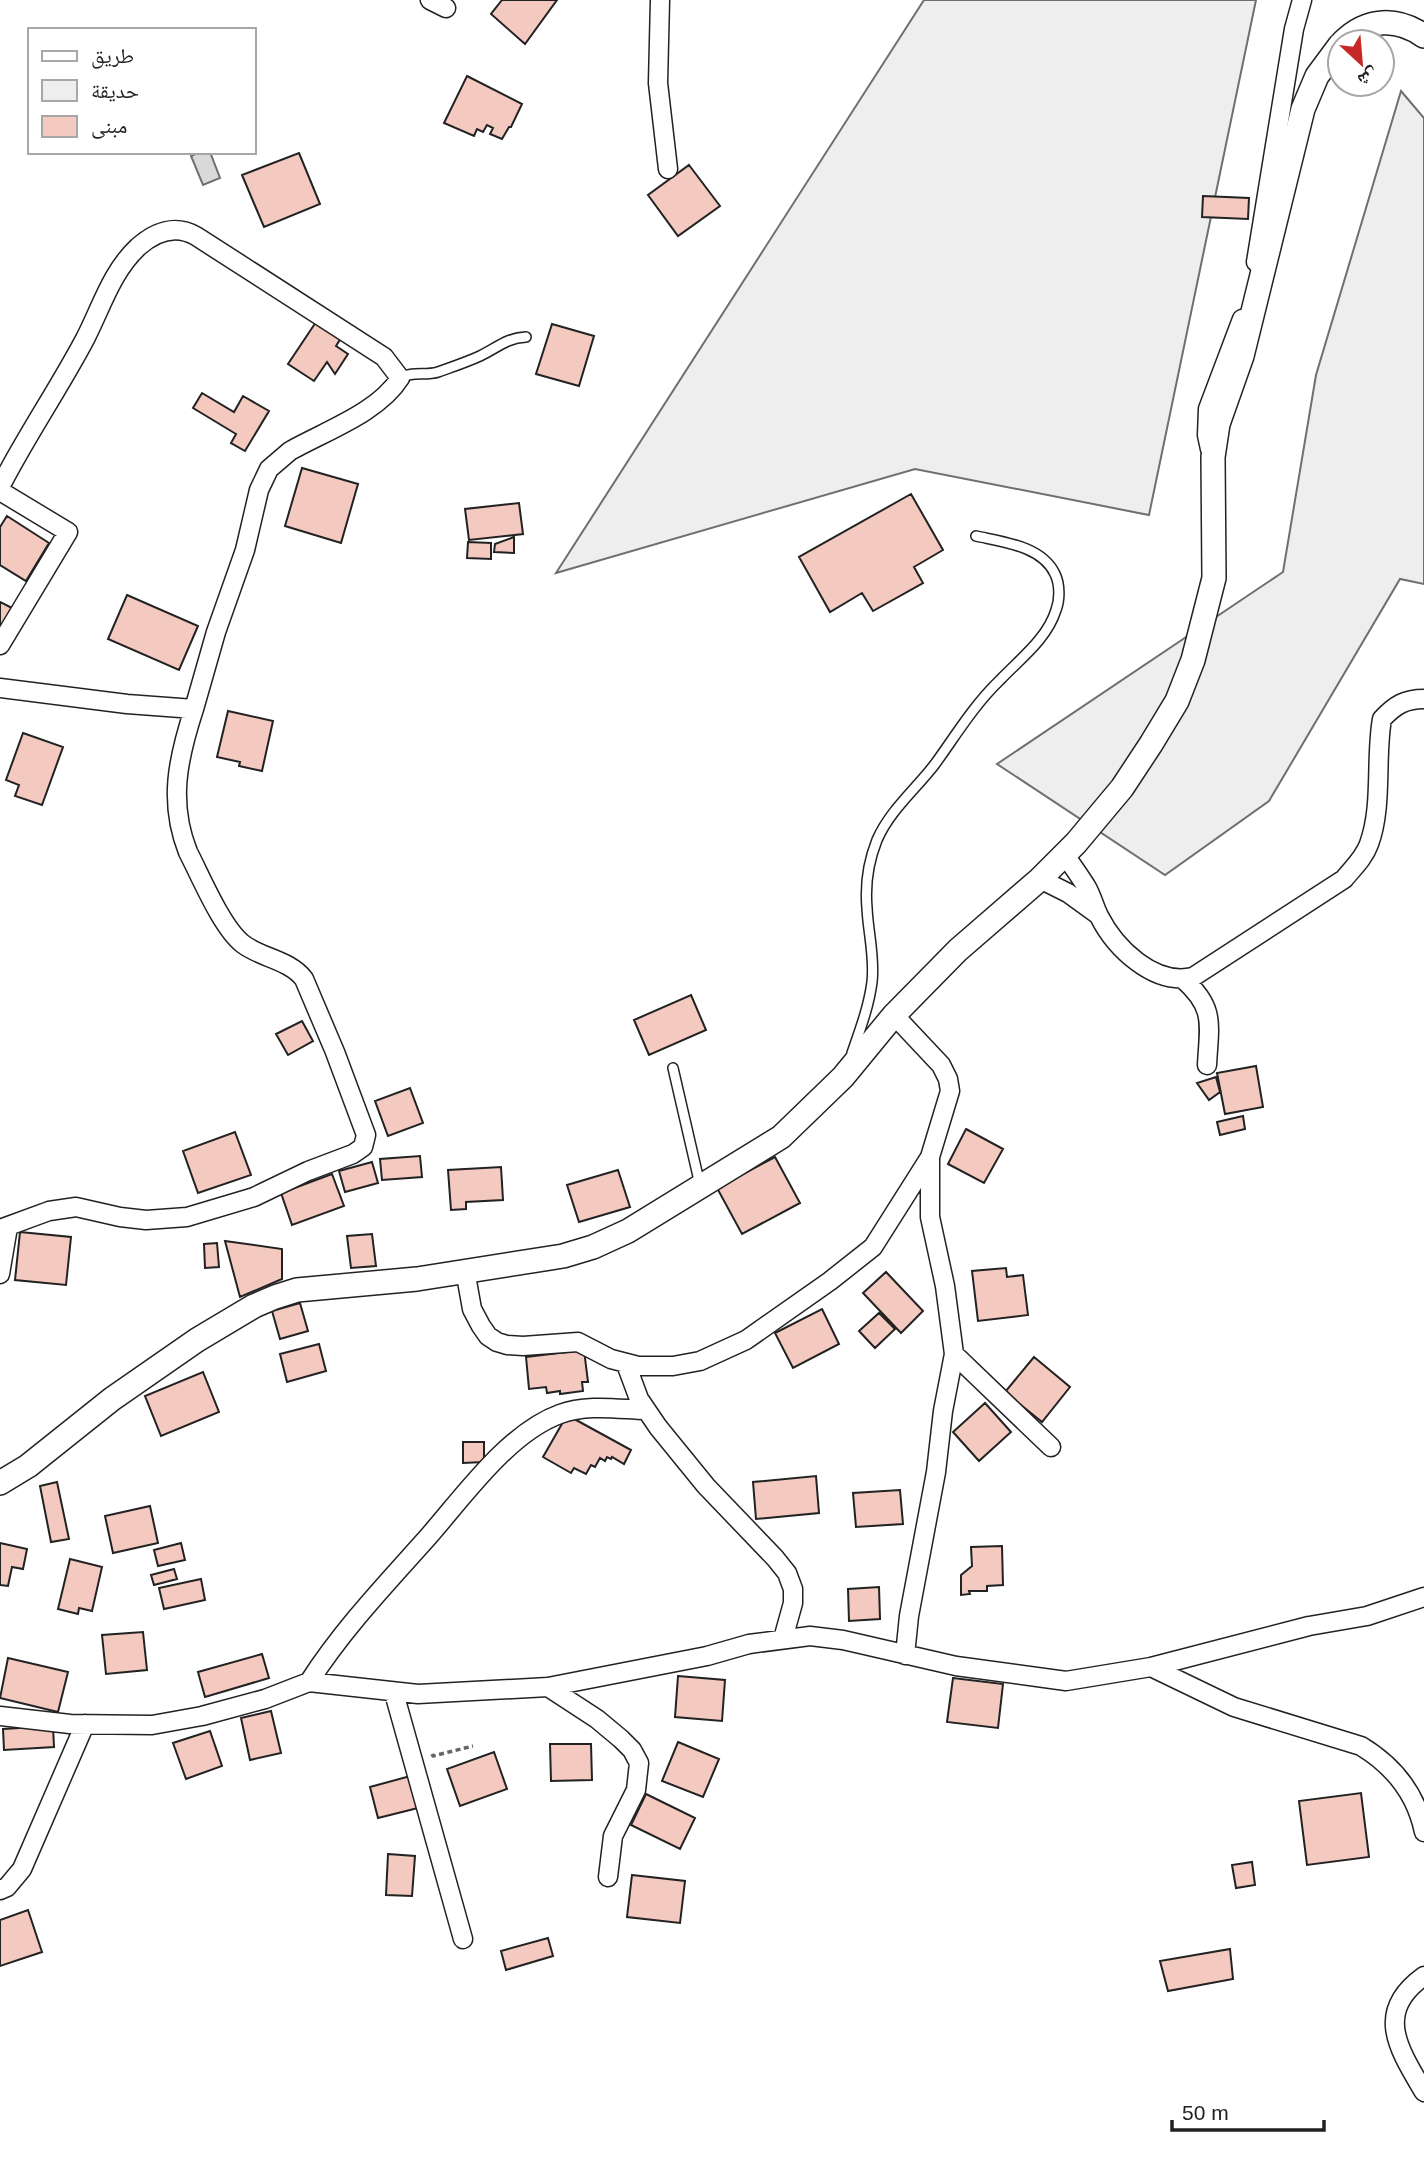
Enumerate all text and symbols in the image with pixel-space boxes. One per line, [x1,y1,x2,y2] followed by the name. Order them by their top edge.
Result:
[28,28,256,154] legend
[1326,28,1396,98] north arrow
[91,44,134,69] text: طريق
[1354,63,1382,92] text: ش
[91,79,139,102] text: حديقة
[91,114,127,139] text: مبنى
[1172,2088,1324,2132] scale bar
[1182,2101,1229,2124] text: 50 m

